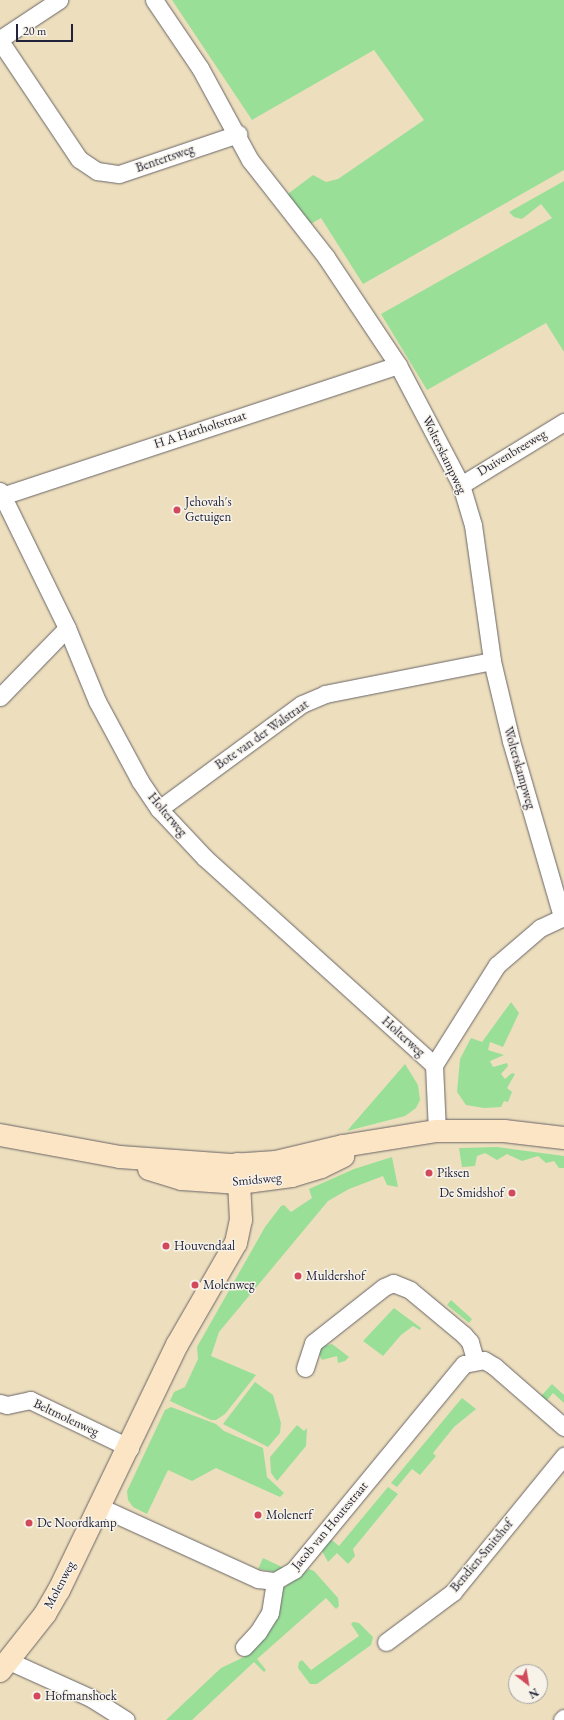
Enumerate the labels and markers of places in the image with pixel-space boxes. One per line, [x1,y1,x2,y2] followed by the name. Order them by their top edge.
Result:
[185,495,232,526] place label: Jehovah's Getuigen
[172,505,182,515] marker: Jehovah's Getuigen
[437,1165,470,1181] place label: Piksen
[424,1168,434,1178] marker: Piksen
[439,1185,504,1201] place label: De Smidshof
[507,1188,517,1198] marker: De Smidshof
[174,1238,235,1254] place label: Houvendaal
[161,1241,171,1251] marker: Houvendaal
[306,1268,365,1284] place label: Muldershof
[293,1271,303,1281] marker: Muldershof
[203,1277,255,1293] place label: Molenweg
[190,1280,200,1290] marker: Molenweg
[266,1507,312,1523] place label: Molenerf
[253,1510,263,1520] marker: Molenerf
[37,1515,117,1531] place label: De Noordkamp
[24,1518,34,1528] marker: De Noordkamp
[45,1688,117,1704] place label: Hofmanshoek
[32,1691,42,1701] marker: Hofmanshoek

